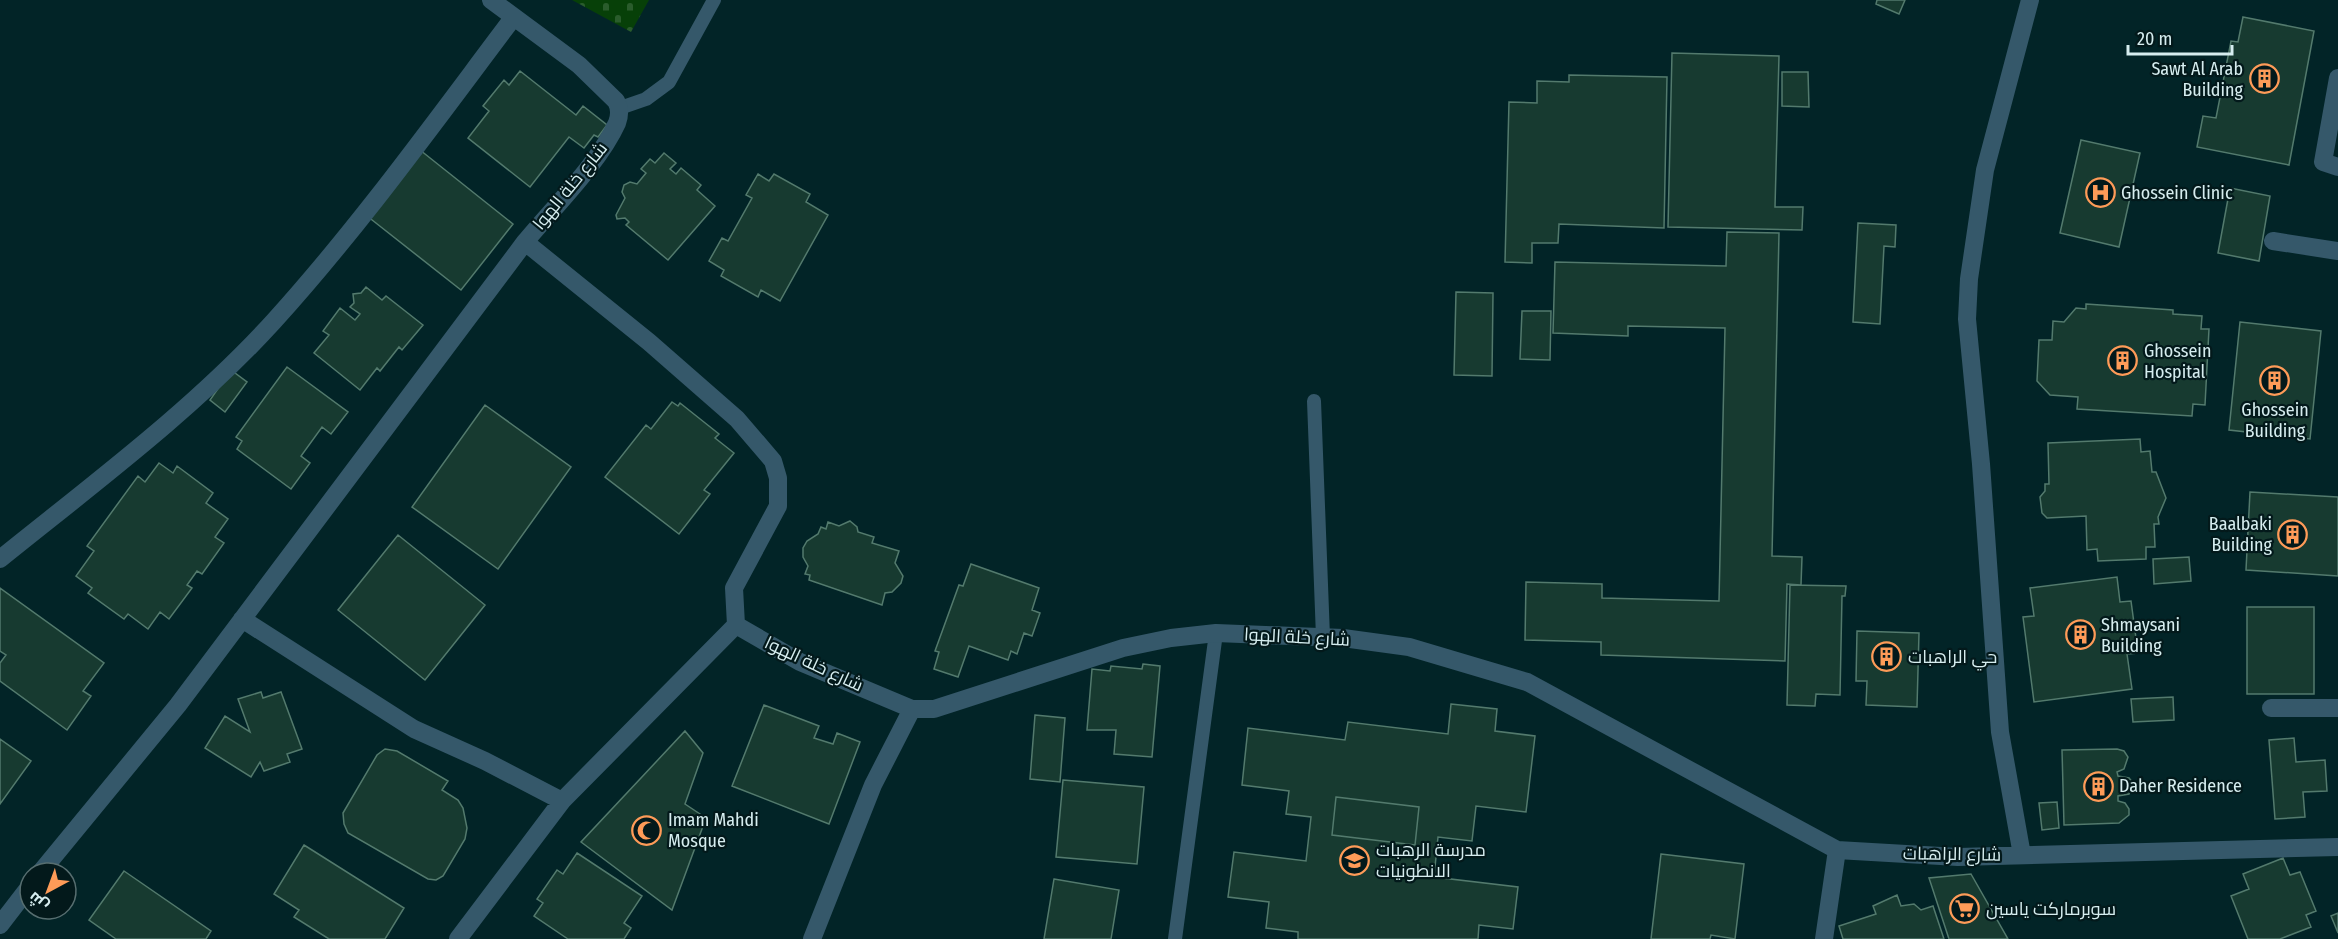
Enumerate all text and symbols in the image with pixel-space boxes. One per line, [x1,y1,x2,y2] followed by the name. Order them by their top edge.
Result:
[2128,18,2232,56] scale bar
[2137,28,2172,50] text: 20 m
[2151,58,2244,101] place label: Sawt Al Arab Building
[2248,63,2280,95] building icon: Sawt Al Arab Building
[528,138,613,235] street label: شارع خلة الهوا
[2084,177,2116,209] hospital icon: Ghossein Clinic
[2121,182,2233,204] place label: Ghossein Clinic
[2144,340,2211,383] place label: Ghossein Hospital
[2107,345,2139,377] building icon: Ghossein Hospital
[2259,365,2291,397] building icon: Ghossein Building
[2241,399,2309,442] place label: Ghossein Building
[2209,513,2273,556] place label: Baalbaki Building
[2277,518,2309,550] building icon: Baalbaki Building
[2101,614,2180,657] place label: Shmaysani Building
[2064,619,2096,651] building icon: Shmaysani Building
[1243,623,1351,652] street label: شارع خلة الهوا
[761,632,867,697] street label: شارع خلة الهوا
[1871,641,1903,673] building icon: حي الراهبات
[1908,646,1997,671] place label: حي الراهبات
[2082,770,2114,802] building icon: Daher Residence
[2119,775,2242,797] place label: Daher Residence
[668,809,759,852] place label: Imam Mahdi Mosque
[631,814,663,846] mosque icon: Imam Mahdi Mosque
[1376,839,1486,882] place label: مدرسة الرهبات الانطونيات
[1903,842,2001,867] street label: شارع الراهبات
[1339,844,1371,876] school or university icon: مدرسة الرهبات الانطونيات
[18,861,78,921] north arrow
[25,888,52,916] text: ش
[1949,893,1981,925] supermarket icon: سوبرماركت ياسين
[1986,898,2116,920] place label: سوبرماركت ياسين

